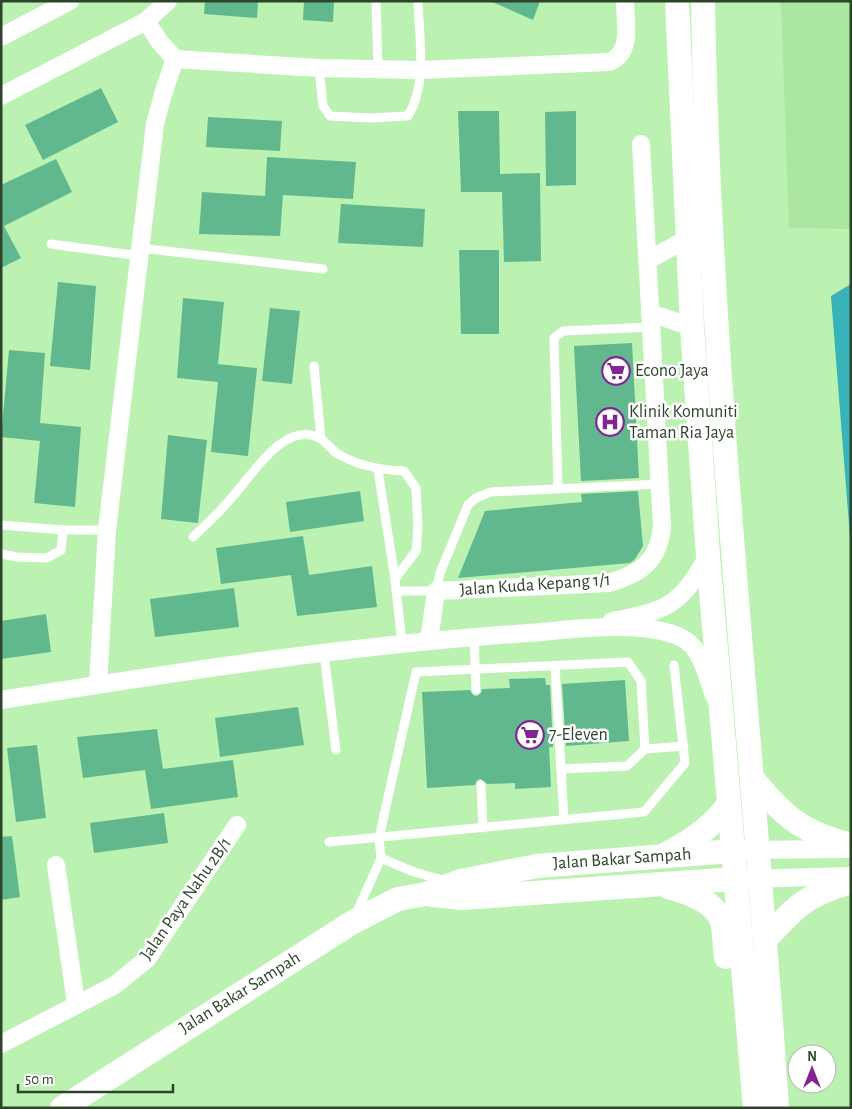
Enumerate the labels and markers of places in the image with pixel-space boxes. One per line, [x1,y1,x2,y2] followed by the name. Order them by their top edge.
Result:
[601,356,631,386] supermarket icon: Econo Jaya
[635,362,709,380] place label: Econo Jaya
[629,403,738,442] place label: Klinik Komuniti Taman Ria Jaya
[595,407,625,437] hospital icon: Klinik Komuniti Taman Ria Jaya
[515,720,545,750] supermarket icon: 7-Eleven
[549,726,608,744] place label: 7-Eleven

